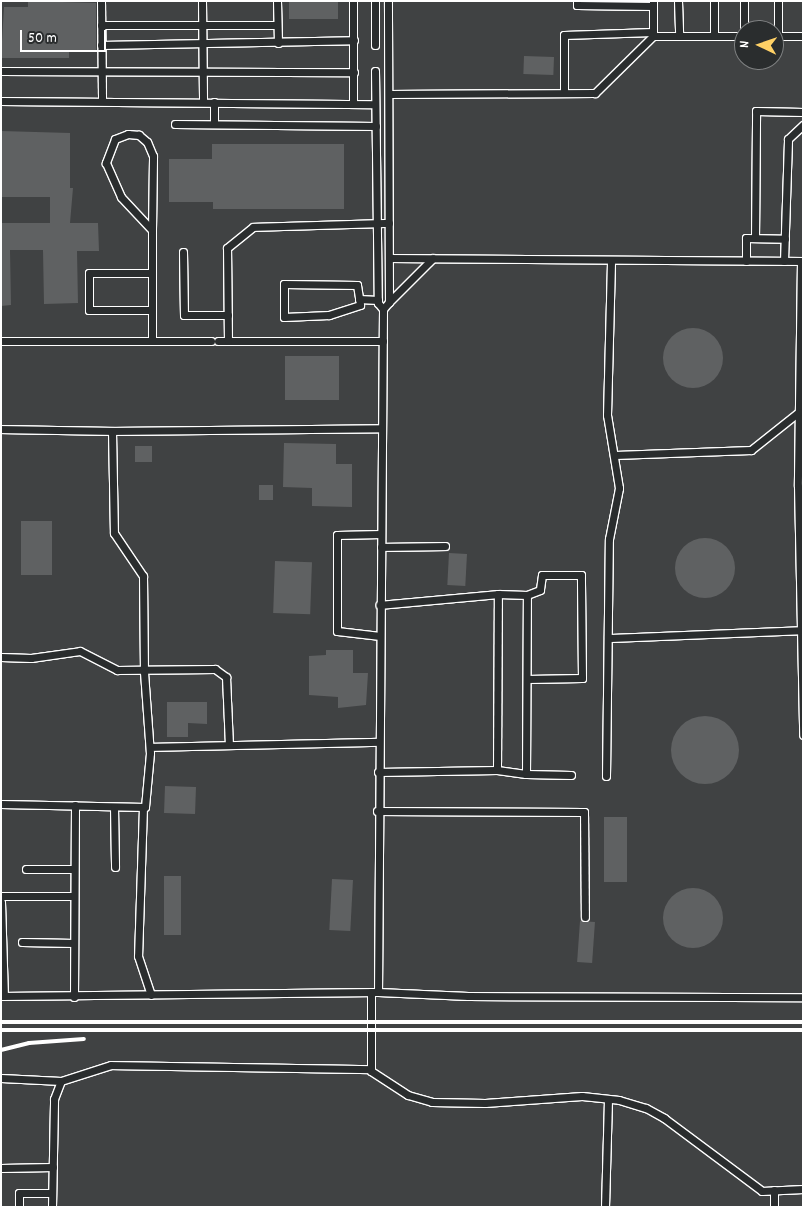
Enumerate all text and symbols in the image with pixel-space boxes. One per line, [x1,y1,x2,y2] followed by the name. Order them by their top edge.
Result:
[22,20,109,52] scale bar
[734,20,784,70] north arrow
[28,28,57,50] text: 50 m
[735,40,755,48] text: N

